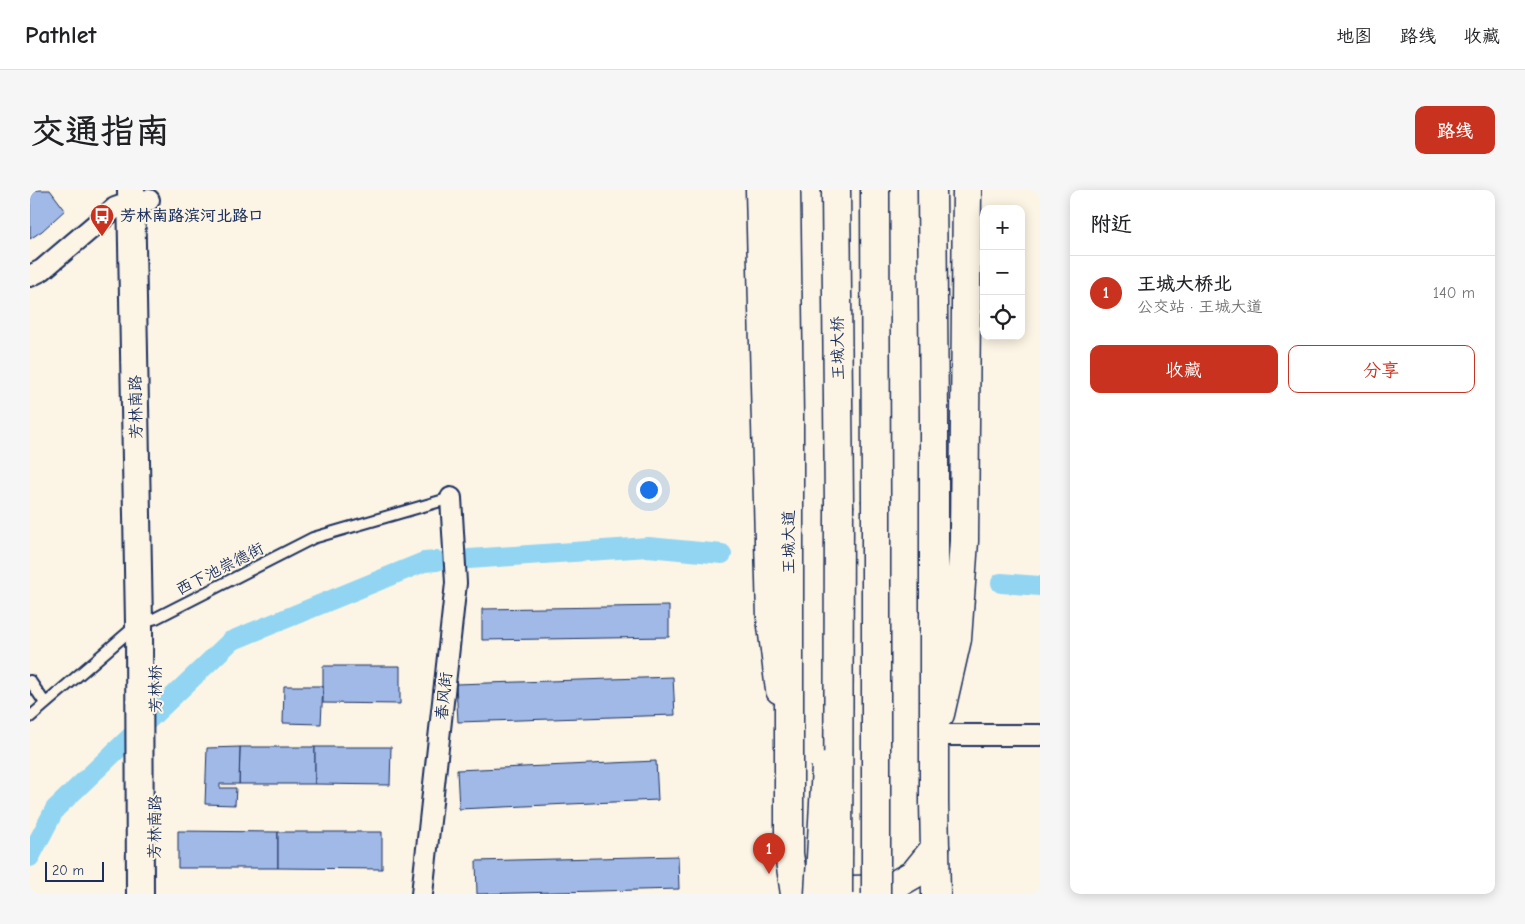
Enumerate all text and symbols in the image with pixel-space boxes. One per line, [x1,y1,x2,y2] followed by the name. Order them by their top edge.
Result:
[25,21,96,49] text: Pathlet
[1336,26,1372,47] text: 地图
[1400,26,1436,47] text: 路线
[1464,26,1500,47] text: 收藏
[1415,106,1495,154] button: 路线
[30,111,170,152] text: 交通指南
[89,203,115,237] bus stop icon: 芳林南路滨河北路口
[980,205,1025,340] map controls
[980,205,1025,250] button: +
[120,207,264,225] place label: 芳林南路滨河北路口
[1090,212,1132,236] text: 附近
[980,250,1025,295] button: −
[1137,273,1232,295] text: 王城大桥北
[1103,284,1109,302] text: 1
[1433,284,1475,302] text: 140 m
[980,295,1025,340] button: locate
[1137,298,1263,316] text: 公交站 · 王城大道
[828,316,848,380] street label: 王城大桥
[1090,345,1278,393] button: 收藏
[1288,345,1475,393] button: 分享
[126,375,146,439] street label: 芳林南路
[636,477,662,503] your location
[780,510,798,574] street label: 王城大道
[173,539,267,599] street label: 西下池崇德街
[147,665,165,713] street label: 芳林桥
[433,671,455,721] street label: 春风街
[145,795,165,859] street label: 芳林南路
[753,833,785,874] pin: 1
[45,859,104,882] scale bar
[52,862,84,879] text: 20 m

